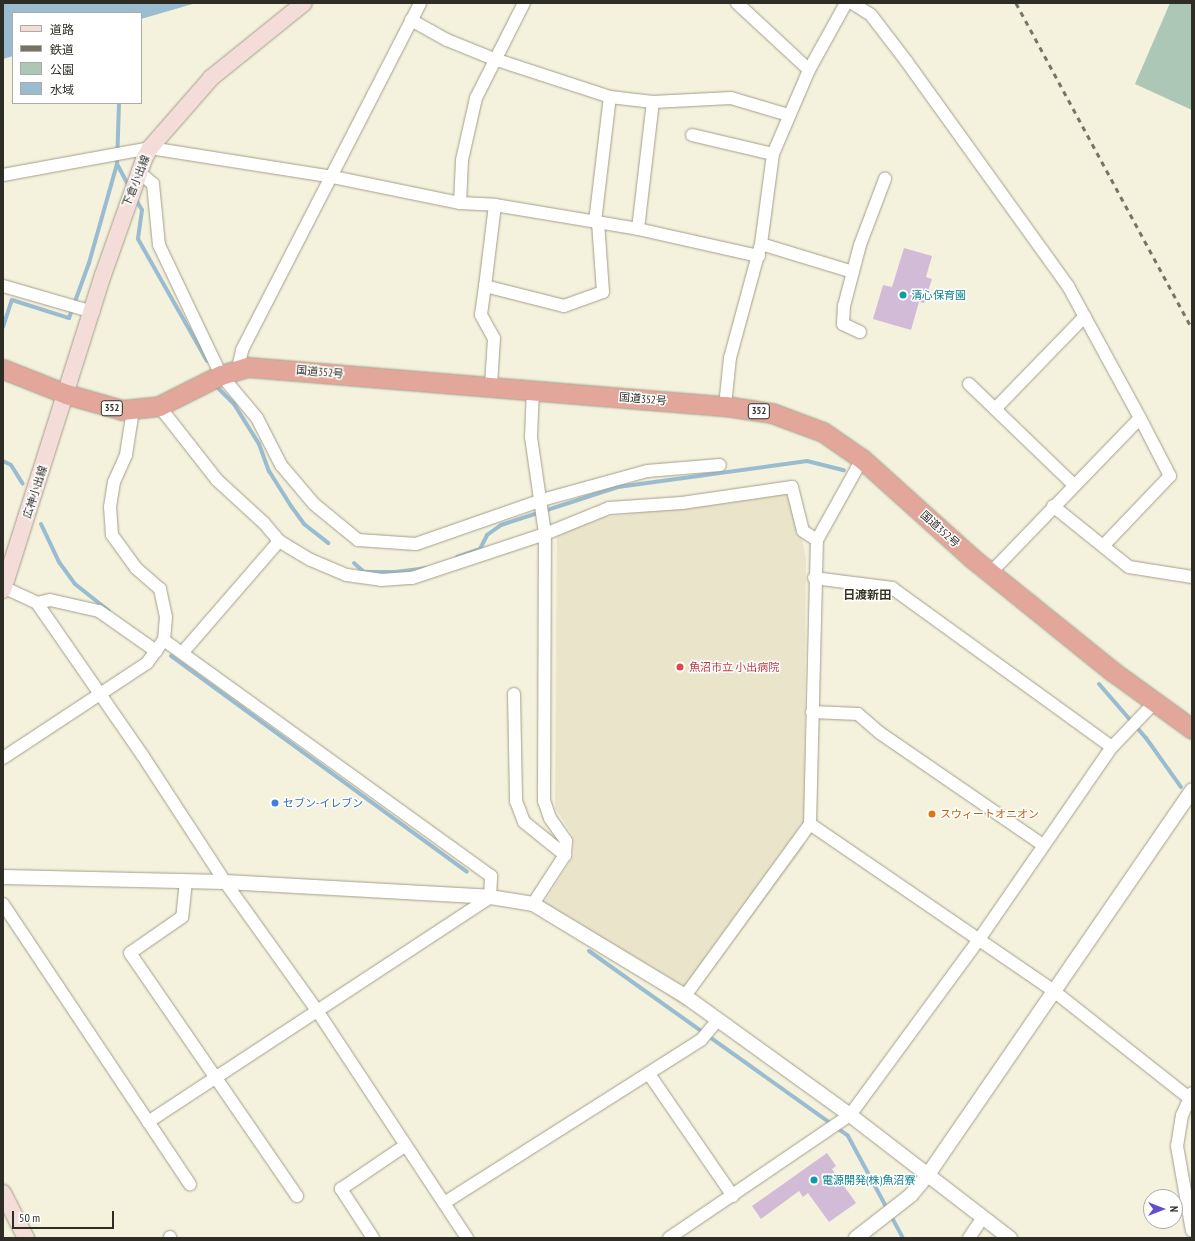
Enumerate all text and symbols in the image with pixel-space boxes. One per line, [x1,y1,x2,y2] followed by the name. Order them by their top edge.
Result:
[12,12,142,104] legend
[50,22,74,37] text: 道路
[50,42,74,57] text: 鉄道
[50,62,74,77] text: 公園
[50,82,74,97] text: 水域
[120,153,152,209] street label: 下倉小出線
[911,288,966,302] place label: 清心保育園
[898,290,908,300] marker: 清心保育園
[296,363,344,381] street label: 国道352号
[619,390,667,408] street label: 国道352号
[100,400,124,416] road number: 352
[747,403,771,419] road number: 352
[20,464,50,520] street label: 広神小出線
[918,508,962,550] street label: 国道352号
[843,588,891,602] district label: 日渡新田
[689,660,779,674] place label: 魚沼市立 小出病院
[674,661,686,673] marker: 魚沼市立 小出病院
[283,796,363,810] place label: セブン-イレブン
[270,798,280,808] marker: セブン-イレブン
[940,807,1039,821] place label: スウィートオニオン
[927,809,937,819] marker: スウィートオニオン
[822,1173,915,1187] place label: 電源開発(株)魚沼寮
[809,1175,819,1185] marker: 電源開発(株)魚沼寮
[1143,1189,1183,1229] north arrow
[14,1203,116,1229] scale bar
[1167,1206,1181,1212] text: N
[19,1210,40,1225] text: 50 m

